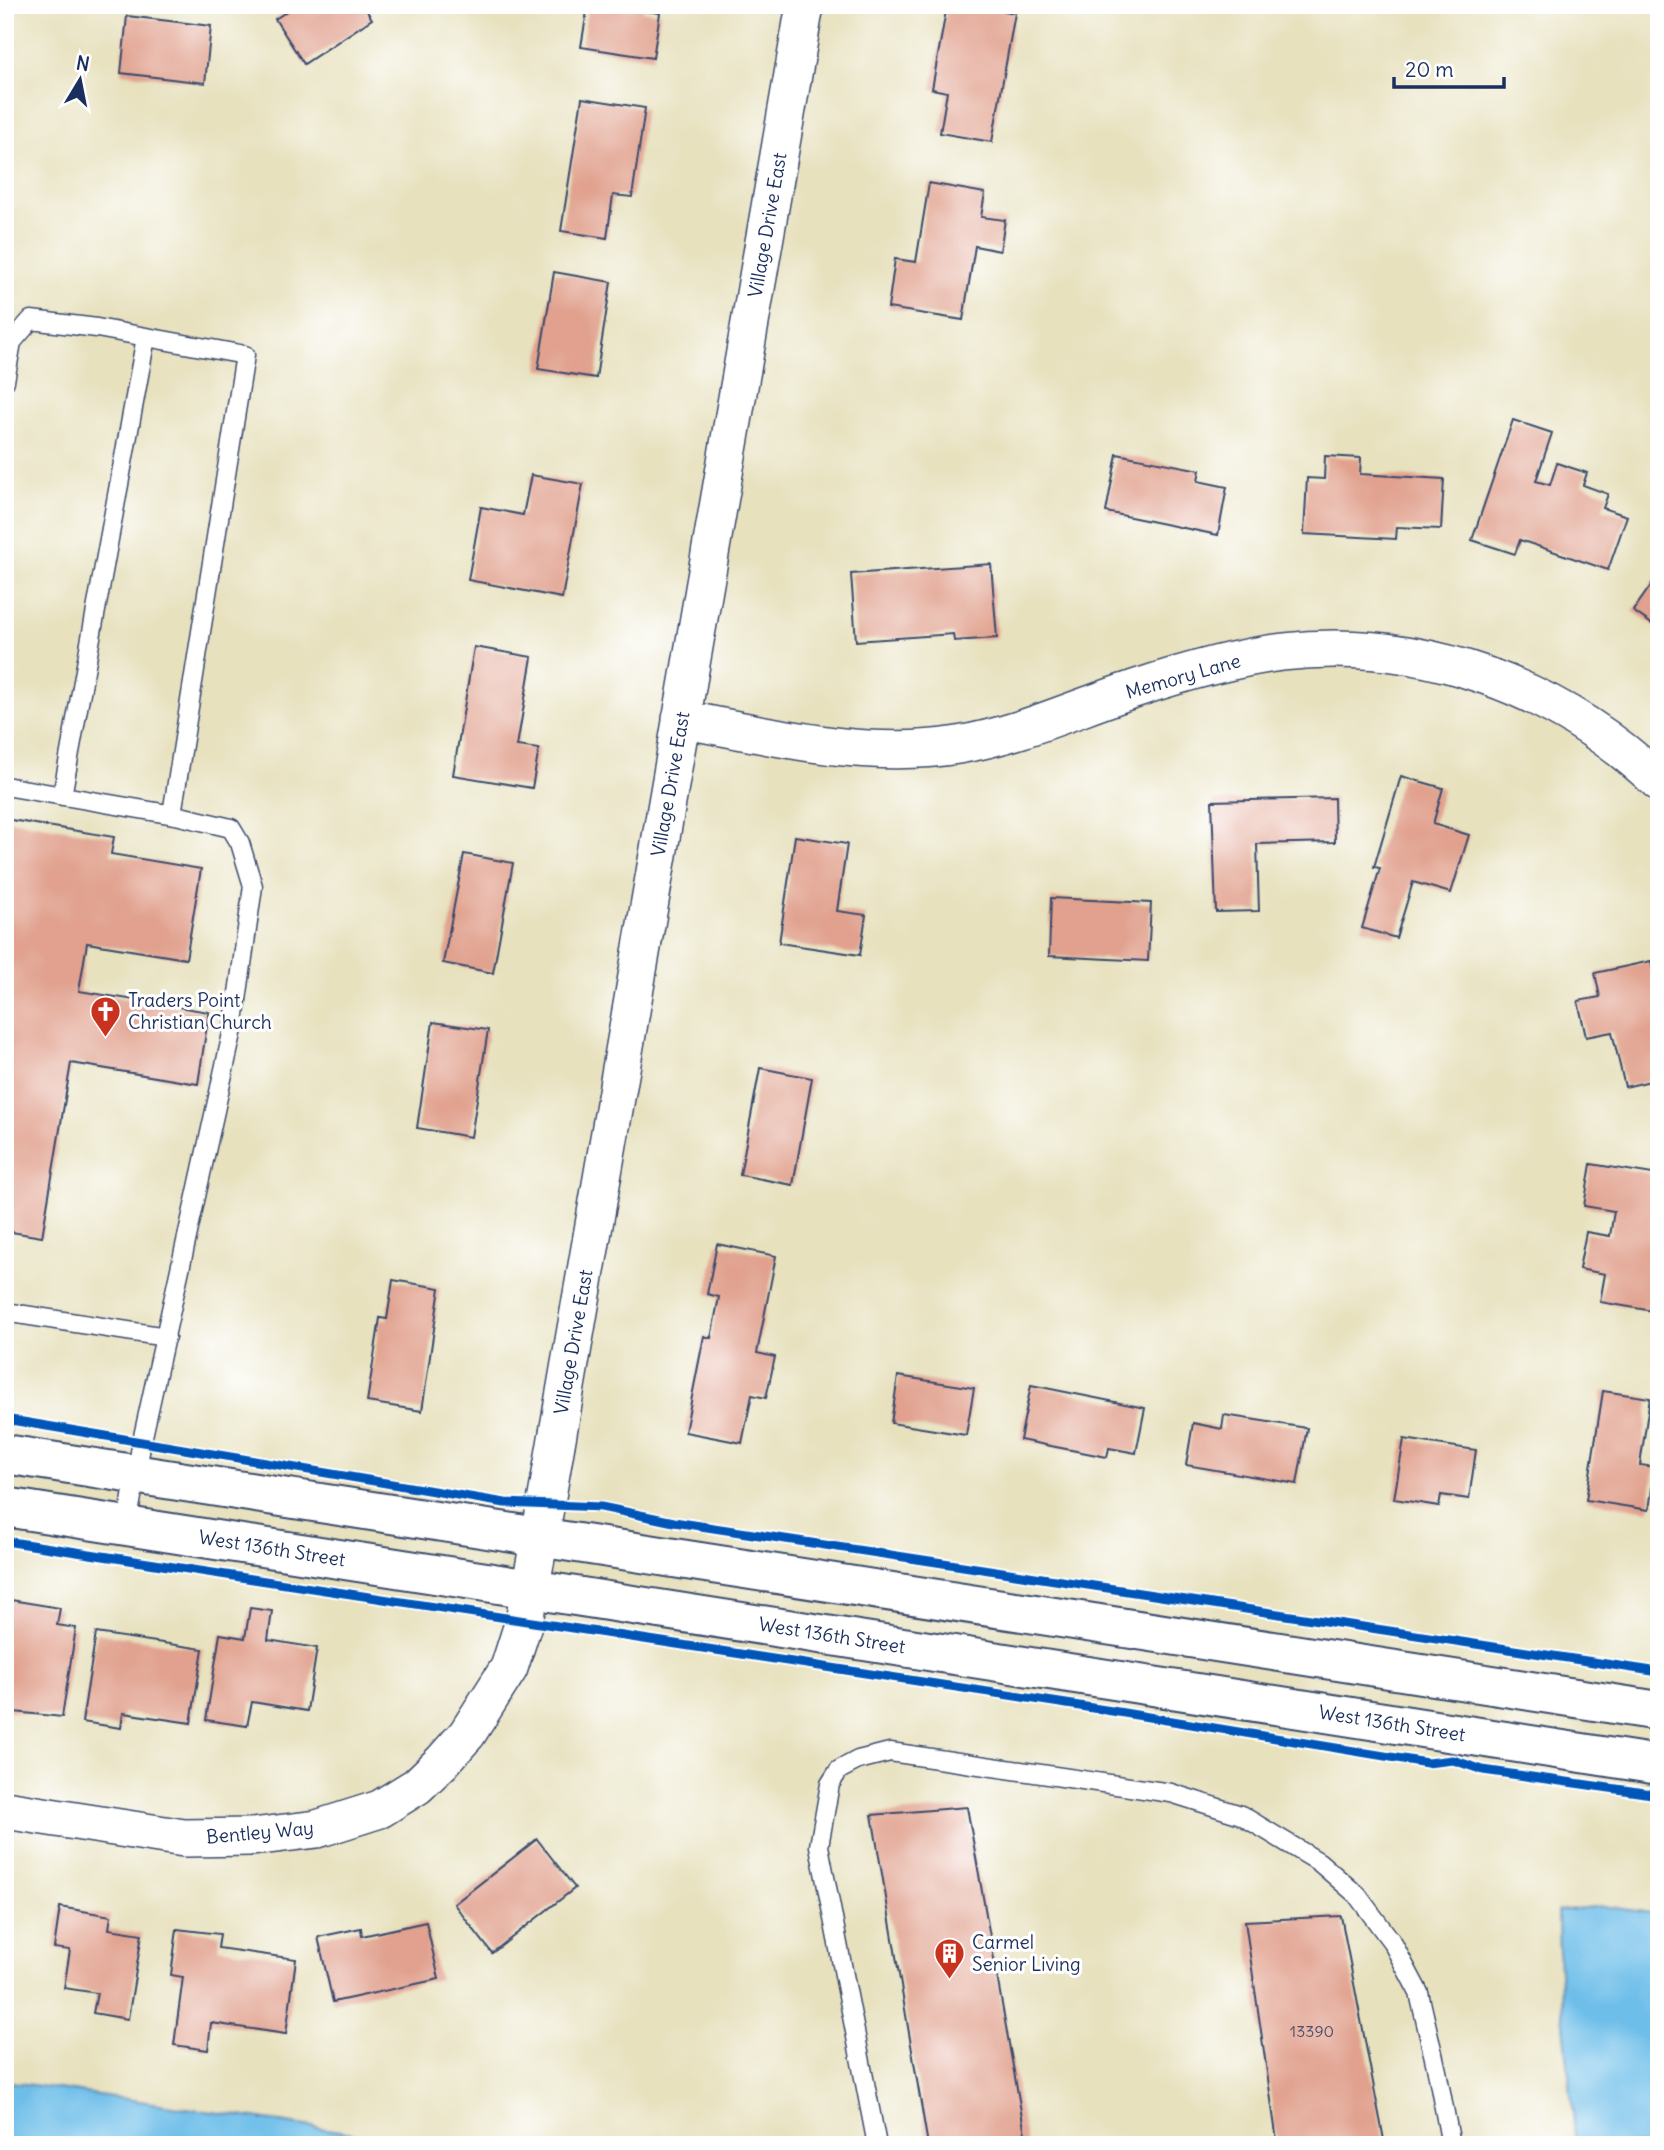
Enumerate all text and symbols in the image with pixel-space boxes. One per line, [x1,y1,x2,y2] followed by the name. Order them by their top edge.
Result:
[46,46,116,116] north arrow
[1394,46,1505,90] scale bar
[74,50,92,76] text: N
[1405,56,1454,83] text: 20 m
[742,151,792,299] street label: Village Drive East
[1123,648,1243,704] street label: Memory Lane
[645,710,695,858] street label: Village Drive East
[128,988,272,1034] place label: Traders Point Christian Church
[88,994,122,1038] church icon: Traders Point Christian Church
[548,1268,598,1416] street label: Village Drive East
[197,1525,347,1571] street label: West 136th Street
[757,1612,907,1658] street label: West 136th Street
[1317,1700,1467,1746] street label: West 136th Street
[205,1815,315,1849] street label: Bentley Way
[972,1930,1081,1976] place label: Carmel Senior Living
[932,1936,966,1980] building icon: Carmel Senior Living
[1290,2021,1334,2041] house number: 13390

